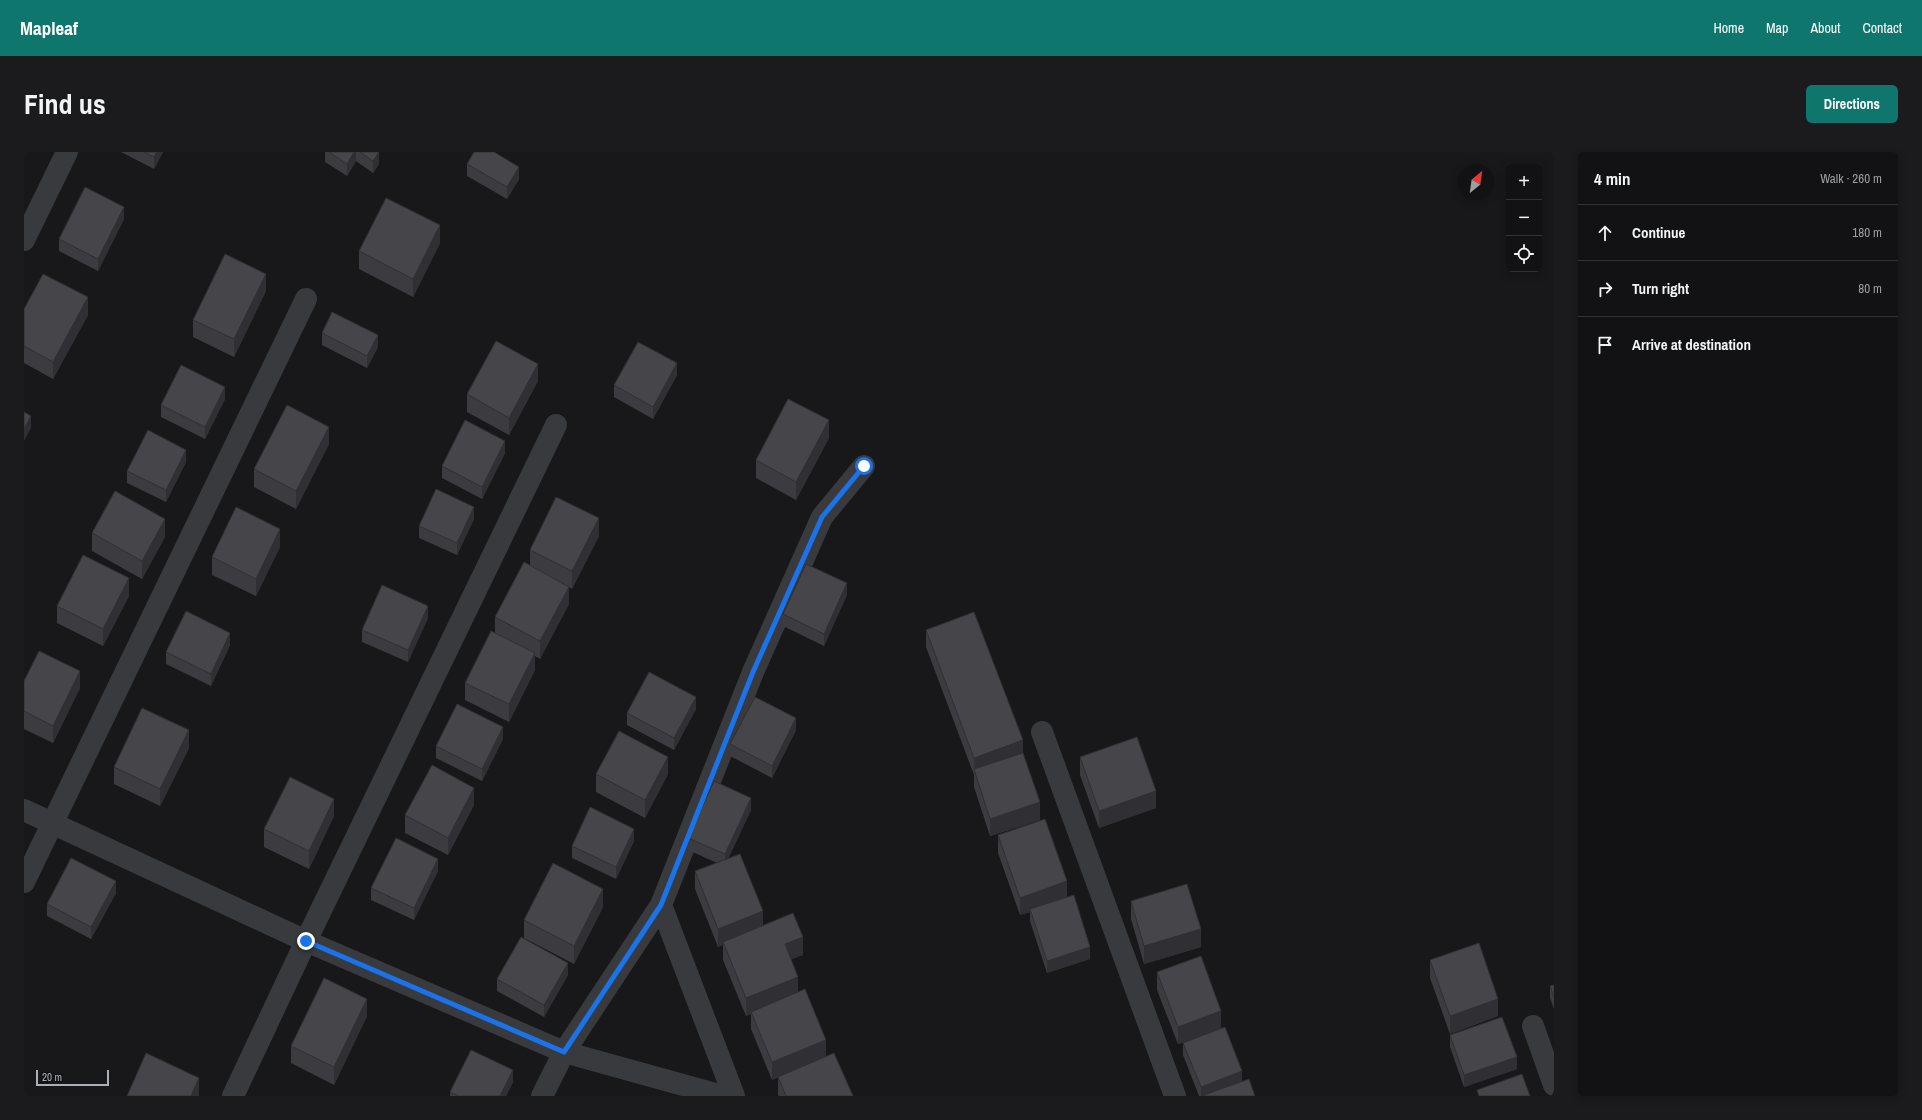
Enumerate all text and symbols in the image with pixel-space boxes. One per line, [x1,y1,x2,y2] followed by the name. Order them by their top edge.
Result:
[20,15,78,41] text: Mapleaf
[1713,19,1744,37] text: Home
[1766,19,1788,37] text: Map
[1810,19,1840,37] text: About
[1862,19,1902,37] text: Contact
[24,85,106,123] text: Find us
[1806,85,1898,123] button: Directions
[1458,164,1494,200] north arrow
[1506,164,1542,272] map controls
[1506,164,1542,200] button: +
[1594,167,1630,190] text: 4 min
[1820,170,1882,187] text: Walk · 260 m
[1506,200,1542,236] button: −
[1594,222,1616,244] icon: ahead
[1632,222,1685,243] text: Continue
[1852,224,1882,241] text: 180 m
[1506,236,1542,272] button: locate
[1594,278,1616,300] icon: right
[1632,278,1689,299] text: Turn right
[1858,280,1882,297] text: 80 m
[1594,334,1616,356] icon: arrive
[1632,334,1751,355] text: Arrive at destination
[855,457,873,475] route start
[297,932,315,950] route end
[36,1068,109,1087] scale bar
[42,1070,62,1084] text: 20 m

